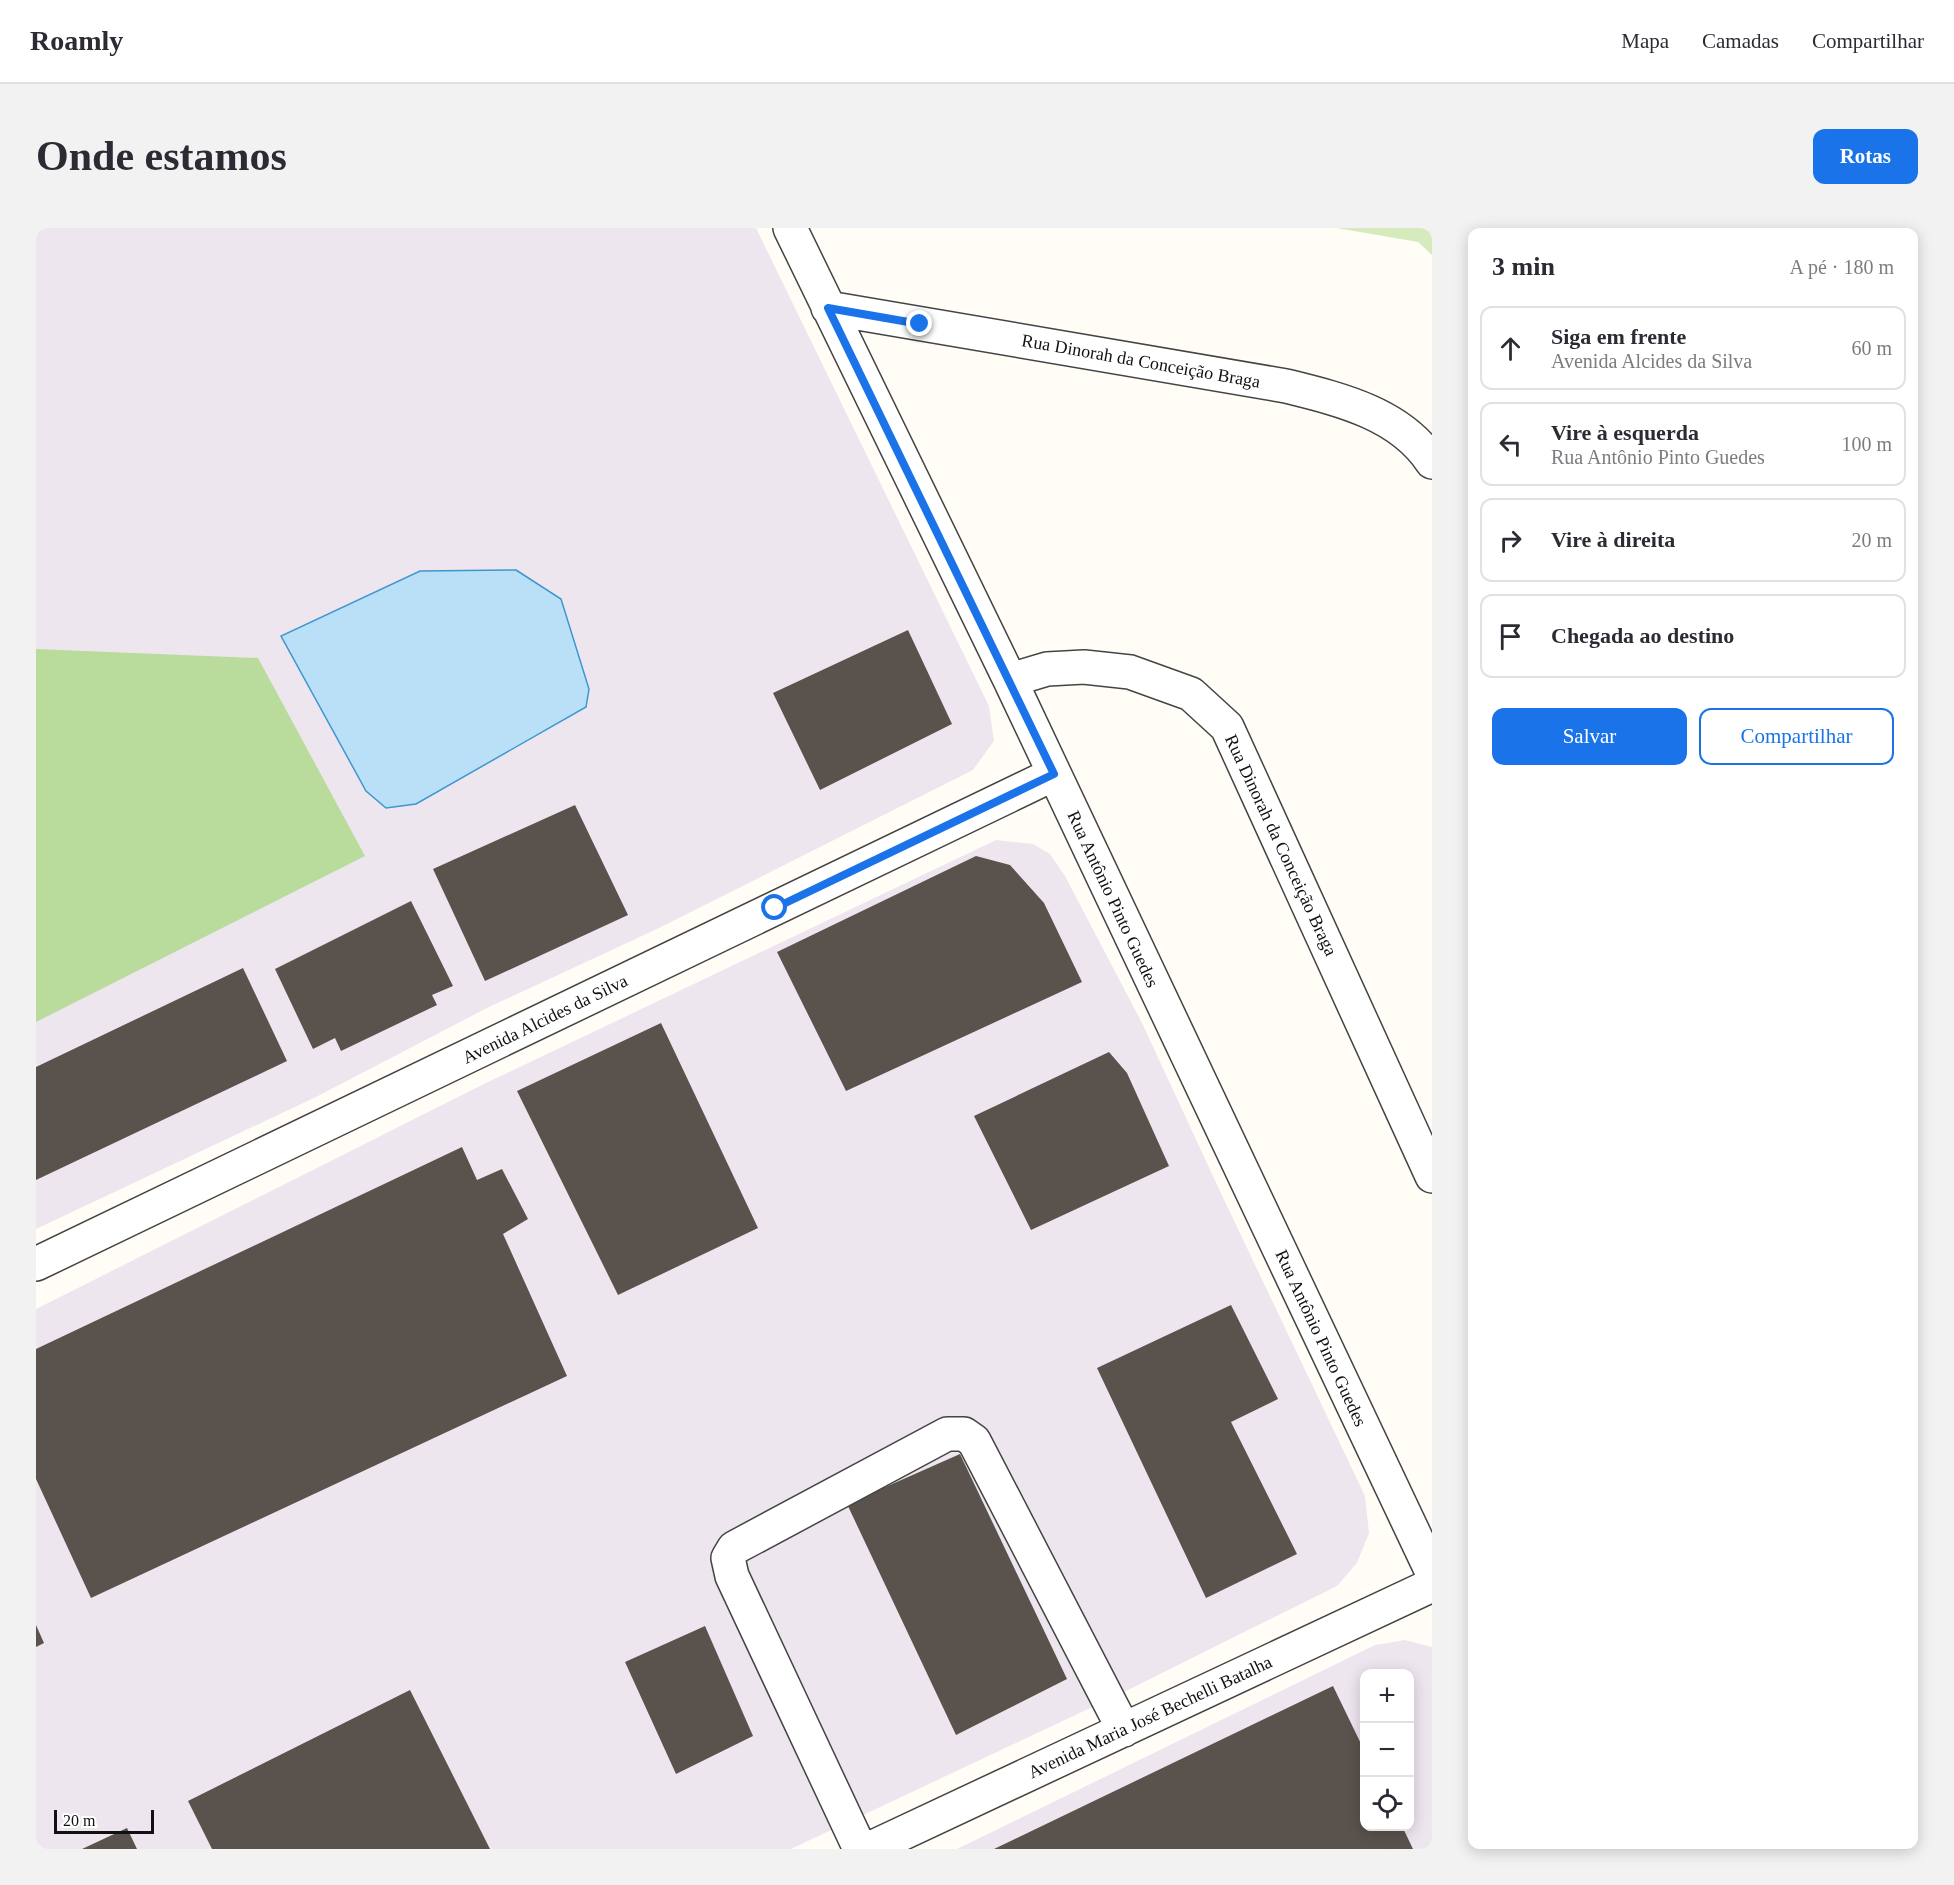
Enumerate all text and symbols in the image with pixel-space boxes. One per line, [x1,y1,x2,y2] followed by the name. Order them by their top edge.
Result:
[30,25,123,56] text: Roamly
[1621,29,1669,53] text: Mapa
[1702,29,1779,53] text: Camadas
[1812,29,1924,53] text: Compartilhar
[1813,129,1918,184] button: Rotas
[36,133,287,179] text: Onde estamos
[1492,252,1555,281] text: 3 min
[1790,256,1894,278] text: A pé · 180 m
[906,310,932,336] route end
[1551,324,1686,349] text: Siga em frente
[1020,330,1262,392] street label: Rua Dinorah da Conceição Braga
[1494,332,1527,365] icon: ahead
[1851,337,1892,359] text: 60 m
[1551,350,1752,372] text: Avenida Alcides da Silva
[1551,420,1699,445] text: Vire à esquerda
[1494,428,1527,461] icon: left
[1841,433,1892,455] text: 100 m
[1551,446,1765,468] text: Rua Antônio Pinto Guedes
[1494,524,1527,557] icon: right
[1551,527,1675,552] text: Vire à direita
[1851,529,1892,551] text: 20 m
[1494,620,1527,653] icon: arrive
[1551,623,1734,648] text: Chegada ao destino
[1492,708,1687,765] button: Salvar
[1699,708,1894,765] button: Compartilhar
[1221,731,1341,959] street label: Rua Dinorah da Conceição Braga
[1063,808,1163,990] street label: Rua Antônio Pinto Guedes
[761,894,787,920] route start
[459,970,631,1068] street label: Avenida Alcides da Silva
[1271,1247,1371,1429] street label: Rua Antônio Pinto Guedes
[1025,1652,1275,1782] street label: Avenida Maria José Bechelli Batalha
[1360,1669,1414,1831] map controls
[1360,1669,1414,1723] button: +
[1360,1723,1414,1777] button: −
[1360,1777,1414,1831] button: locate
[54,1807,154,1834] scale bar
[63,1812,95,1829] text: 20 m

